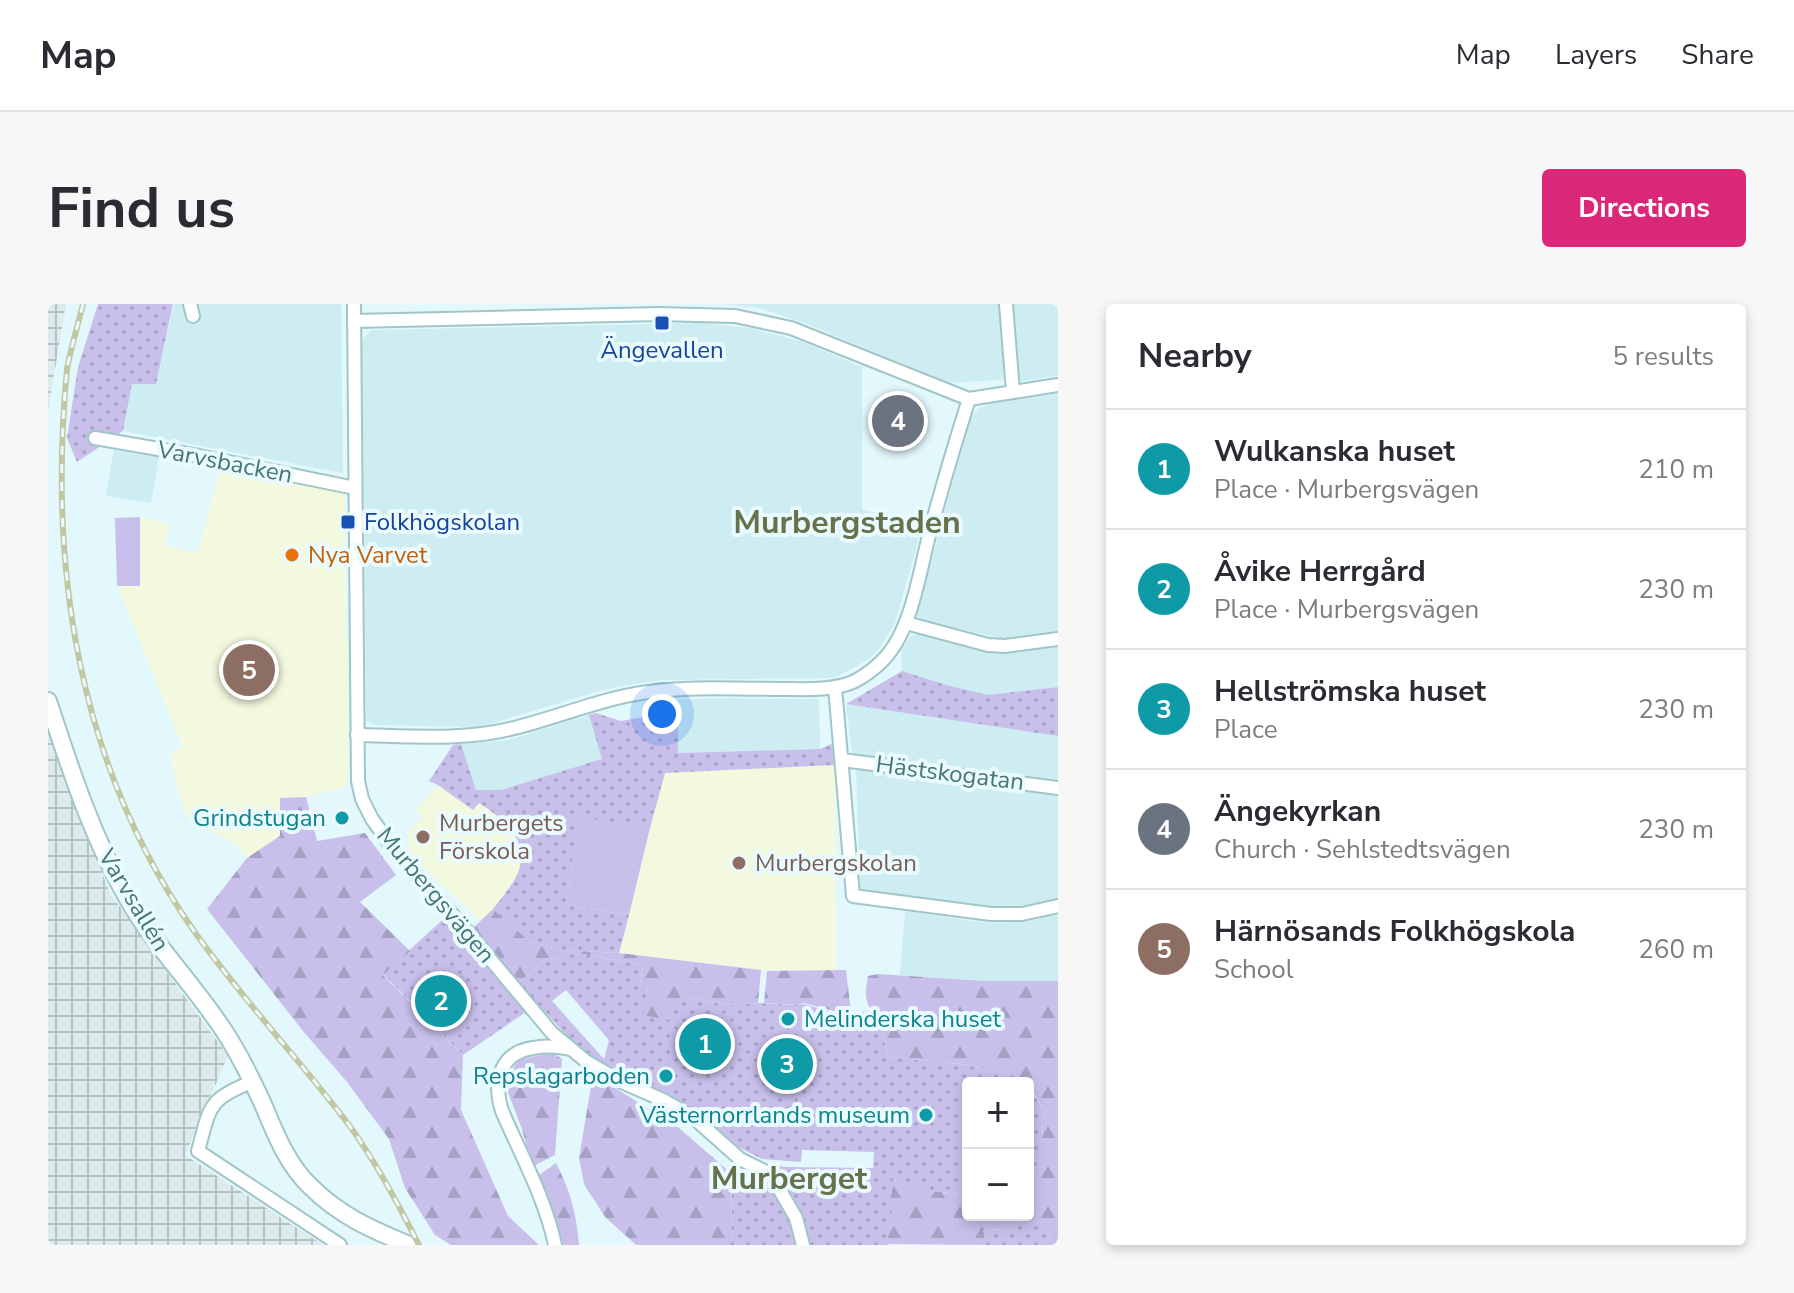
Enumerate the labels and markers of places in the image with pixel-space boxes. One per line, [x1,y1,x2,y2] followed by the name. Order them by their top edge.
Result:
[653,314,671,332] marker: Ängevallen
[600,334,724,366] place label: Ängevallen
[872,391,924,451] pin: 4
[364,506,520,538] place label: Folkhögskolan
[339,513,357,531] marker: Folkhögskolan
[308,539,428,571] place label: Nya Varvet
[283,546,301,564] marker: Nya Varvet
[223,640,275,700] pin: 5
[193,802,326,834] place label: Grindstugan
[439,807,564,867] place label: Murbergets Förskola
[333,809,351,827] marker: Grindstugan
[414,828,432,846] marker: Murbergets Förskola
[755,847,917,879] place label: Murbergskolan
[730,854,748,872] marker: Murbergskolan
[415,971,467,1031] pin: 2
[804,1003,1002,1035] place label: Melinderska huset
[779,1010,797,1028] marker: Melinderska huset
[679,1014,731,1074] pin: 1
[761,1034,813,1094] pin: 3
[473,1060,650,1092] place label: Repslagarboden
[657,1067,675,1085] marker: Repslagarboden
[638,1099,910,1131] place label: Västernorrlands museum
[917,1106,935,1124] marker: Västernorrlands museum

